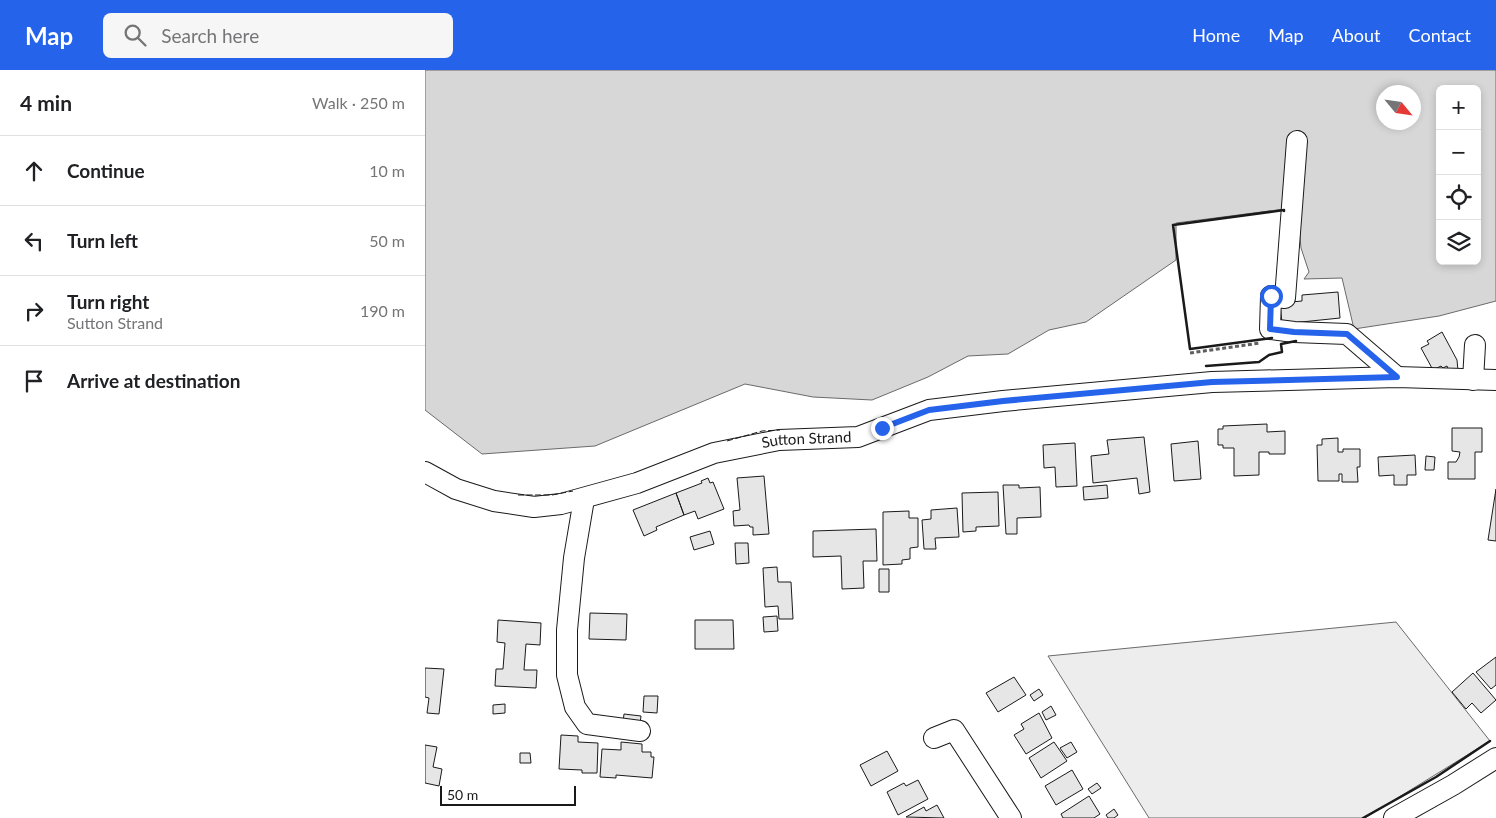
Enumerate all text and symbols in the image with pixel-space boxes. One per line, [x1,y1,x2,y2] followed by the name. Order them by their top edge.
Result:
[103,13,453,58] search box
[25,21,73,50] text: Map
[121,21,149,49] icon: search
[161,24,259,47] text: Search here
[1192,24,1240,46] text: Home
[1268,24,1304,46] text: Map
[1332,24,1381,46] text: About
[1409,24,1471,46] text: Contact
[1376,85,1421,130] north arrow
[1436,85,1481,265] map controls
[1436,85,1481,130] button: +
[20,90,72,115] text: 4 min
[312,93,405,112] text: Walk · 250 m
[1436,130,1481,175] button: −
[20,157,48,185] icon: ahead
[67,159,145,182] text: Continue
[369,161,405,180] text: 10 m
[1436,175,1481,220] button: locate
[1436,220,1481,265] button: layers
[20,227,48,255] icon: left
[67,229,138,252] text: Turn left
[369,231,405,250] text: 50 m
[1260,285,1283,308] route start
[67,290,149,313] text: Turn right
[20,297,48,325] icon: right
[360,301,405,320] text: 190 m
[67,313,163,332] text: Sutton Strand
[20,367,48,395] icon: arrive
[67,369,240,392] text: Arrive at destination
[871,417,894,440] route end
[760,427,852,451] street label: Sutton Strand
[440,783,576,806] scale bar
[447,786,478,803] text: 50 m

